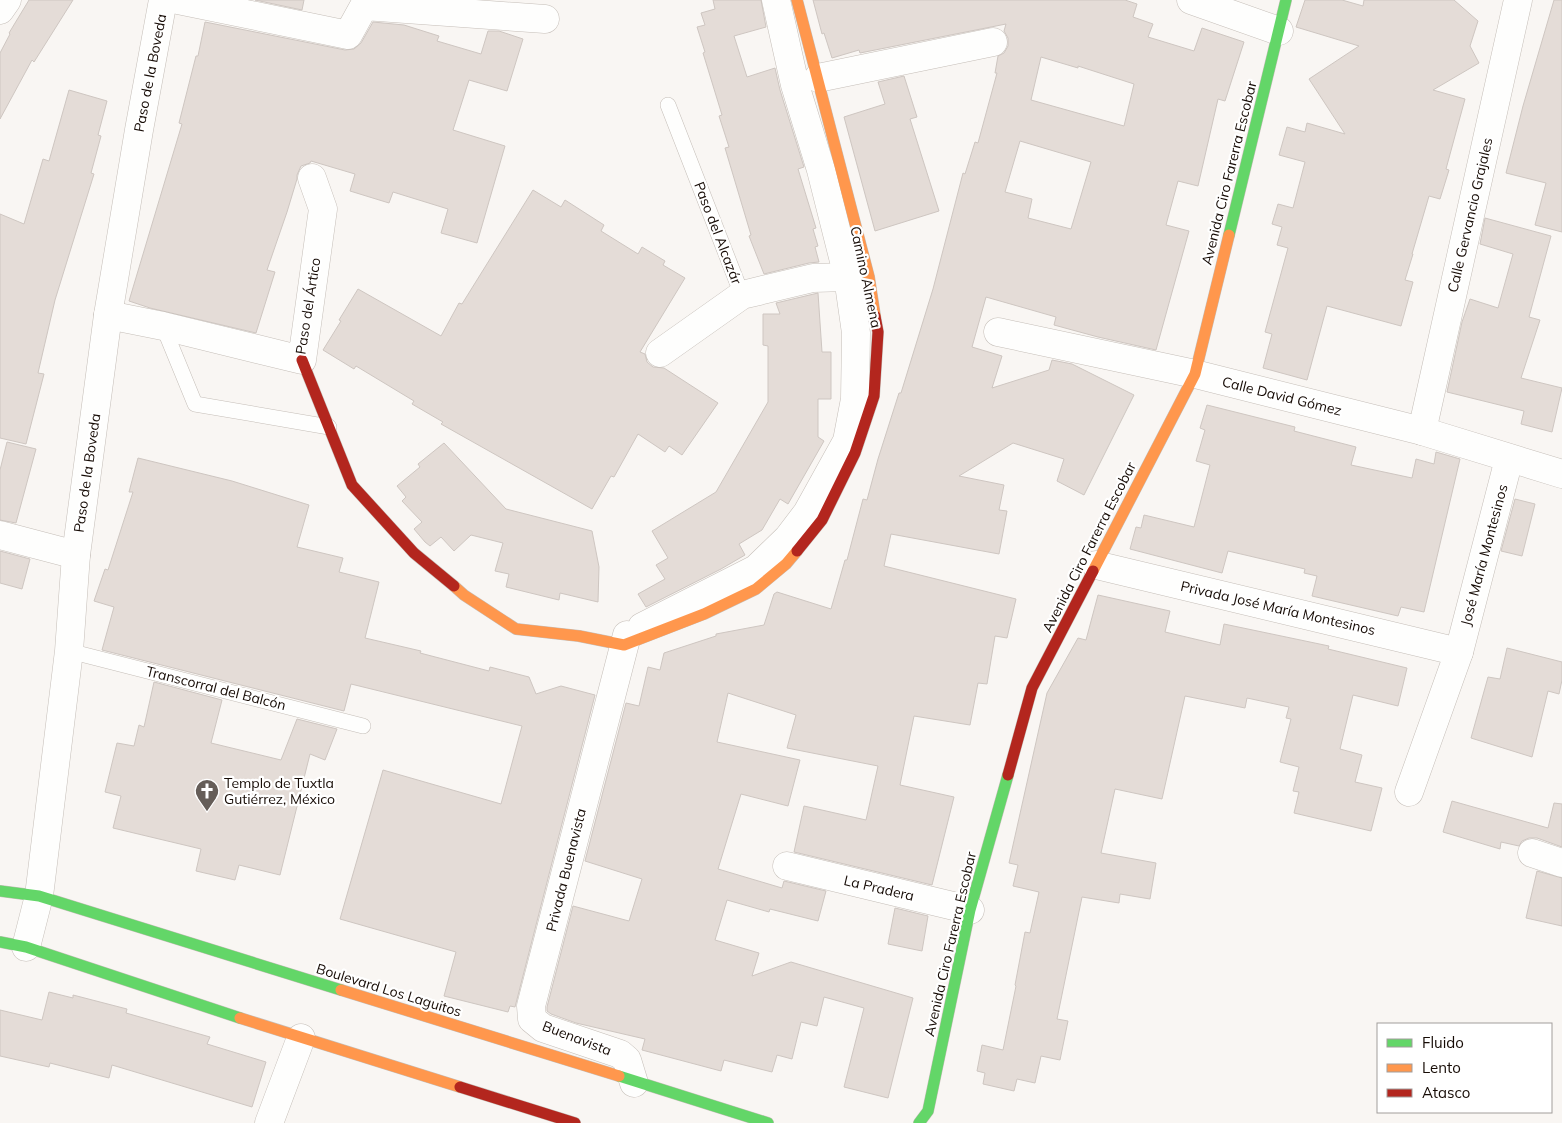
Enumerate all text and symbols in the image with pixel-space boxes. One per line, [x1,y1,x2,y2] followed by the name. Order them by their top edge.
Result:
[130,12,170,134] street label: Paso de la Boveda
[1197,78,1261,267] street label: Avenida Ciro Farerra Escobar
[1443,136,1497,294] street label: Calle Gervancio Grajales
[690,179,746,288] street label: Paso del Alcazár
[846,225,886,329] street label: Camino Almena
[291,256,325,356] street label: Paso del Ártico
[1220,372,1344,420] street label: Calle David Gómez
[70,412,104,534] street label: Paso de la Boveda
[1038,458,1140,635] street label: Avenida Ciro Farerra Escobar
[1456,482,1512,628] street label: José María Montesinos
[1179,577,1377,639] street label: Privada José María Montesinos
[144,662,288,714] street label: Transcorral del Balcón
[224,774,335,808] place label: Templo de Tuxtla Gutiérrez, México
[194,778,220,812] church icon: Templo de Tuxtla Gutiérrez, México
[542,807,590,933] street label: Privada Buenavista
[920,849,980,1038] street label: Avenida Ciro Farerra Escobar
[842,871,916,905] street label: La Pradera
[314,959,464,1021] street label: Boulevard Los Laguitos
[540,1017,614,1059] street label: Buenavista
[1377,1023,1552,1113] legend
[1422,1033,1464,1052] text: Fluido
[1422,1058,1461,1077] text: Lento
[1422,1083,1470,1102] text: Atasco

